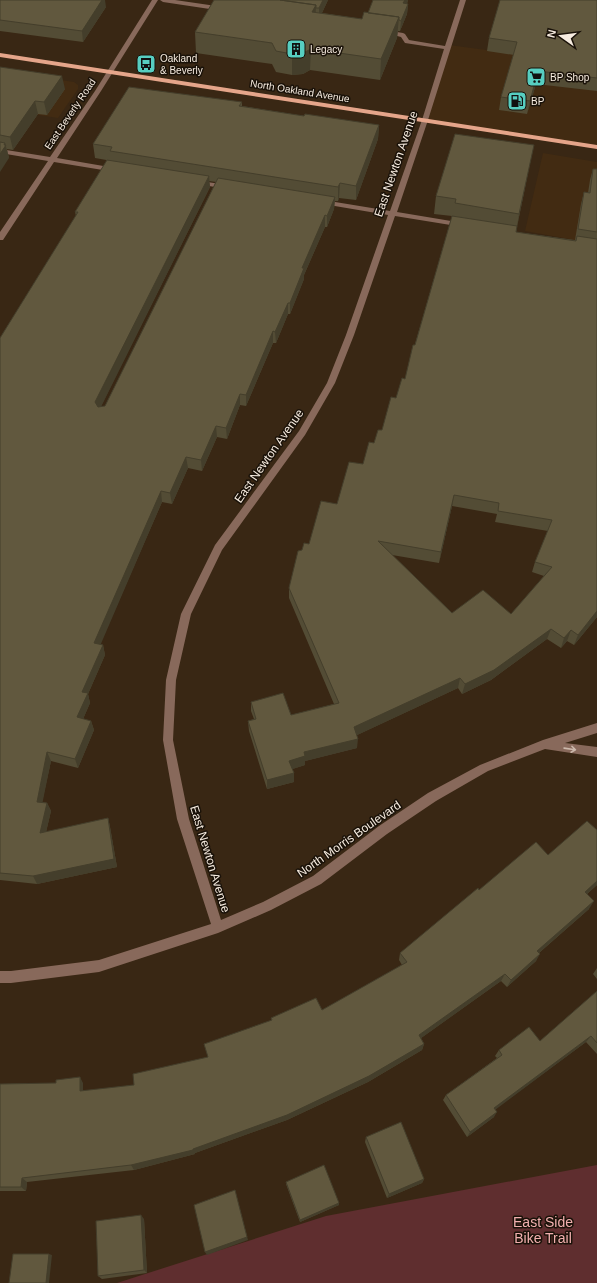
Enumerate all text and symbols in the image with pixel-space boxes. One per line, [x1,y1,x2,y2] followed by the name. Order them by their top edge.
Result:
[541,16,581,56] north arrow
[545,28,558,39] text: N
[285,38,307,60] building icon: Legacy
[310,44,342,55] place label: Legacy
[135,53,157,75] bus stop icon: Oakland & Beverly
[160,53,203,76] place label: Oakland & Beverly
[525,66,547,88] supermarket icon: BP Shop
[550,72,590,83] place label: BP Shop
[42,77,98,151] street label: East Beverly Road
[250,78,351,104] street label: North Oakland Avenue
[506,90,528,112] fuel station icon: BP
[531,96,545,107] place label: BP
[371,109,421,219] street label: East Newton Avenue
[231,406,307,506] street label: East Newton Avenue
[563,745,576,753] one-way arrow
[294,798,404,880] street label: North Morris Boulevard
[187,804,233,915] street label: East Newton Avenue
[513,1214,573,1246] park label: East Side Bike Trail

